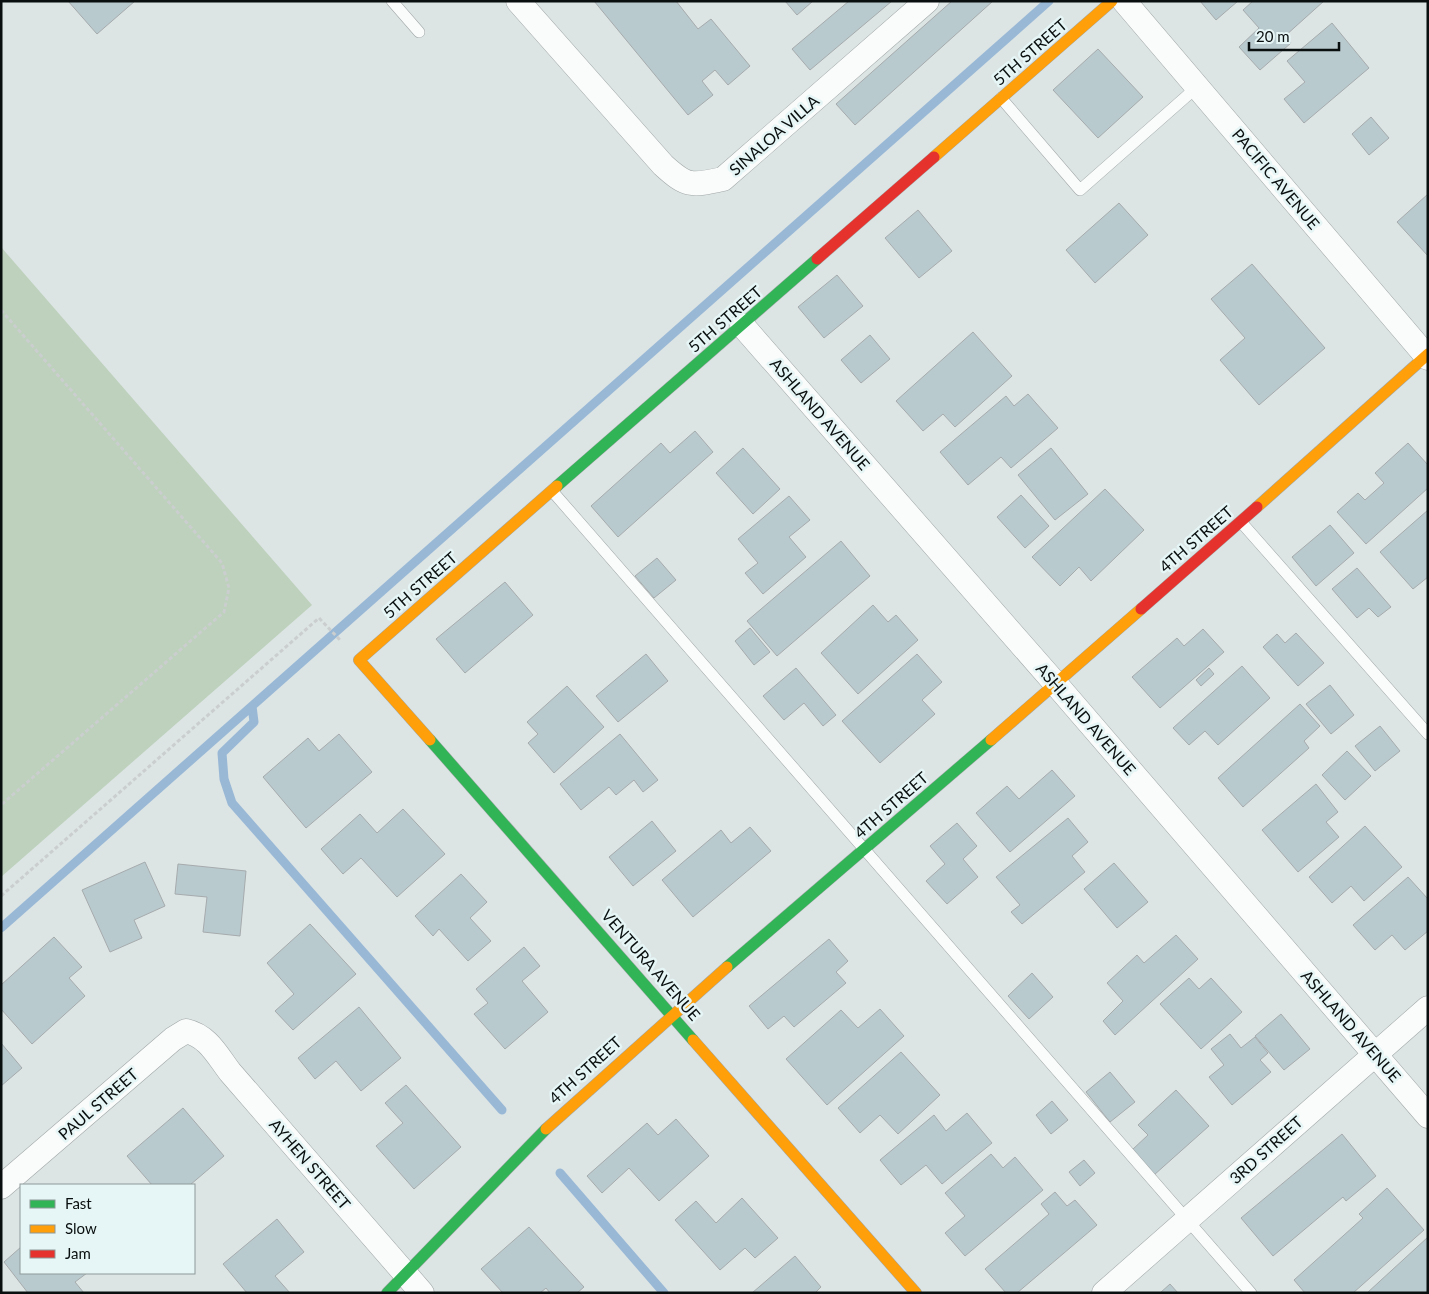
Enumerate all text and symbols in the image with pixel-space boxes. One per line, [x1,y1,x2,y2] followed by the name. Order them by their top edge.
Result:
[989,14,1071,89] street label: 5TH STREET
[1249,20,1339,52] scale bar
[1256,27,1290,45] text: 20 m
[725,90,823,179] street label: SINALOA VILLA
[1229,124,1324,233] street label: PACIFIC AVENUE
[684,281,766,356] street label: 5TH STREET
[767,354,874,473] street label: ASHLAND AVENUE
[1155,501,1237,576] street label: 4TH STREET
[379,547,461,622] street label: 5TH STREET
[1033,659,1140,778] street label: ASHLAND AVENUE
[850,767,932,842] street label: 4TH STREET
[598,905,705,1024] street label: VENTURA AVENUE
[1298,966,1405,1085] street label: ASHLAND AVENUE
[544,1032,625,1107] street label: 4TH STREET
[54,1064,142,1143] street label: PAUL STREET
[1225,1112,1306,1187] street label: 3RD STREET
[266,1115,355,1213] street label: AYHEN STREET
[20,1184,195,1274] legend
[65,1194,92,1212] text: Fast
[65,1219,97,1237] text: Slow
[65,1244,91,1262] text: Jam

